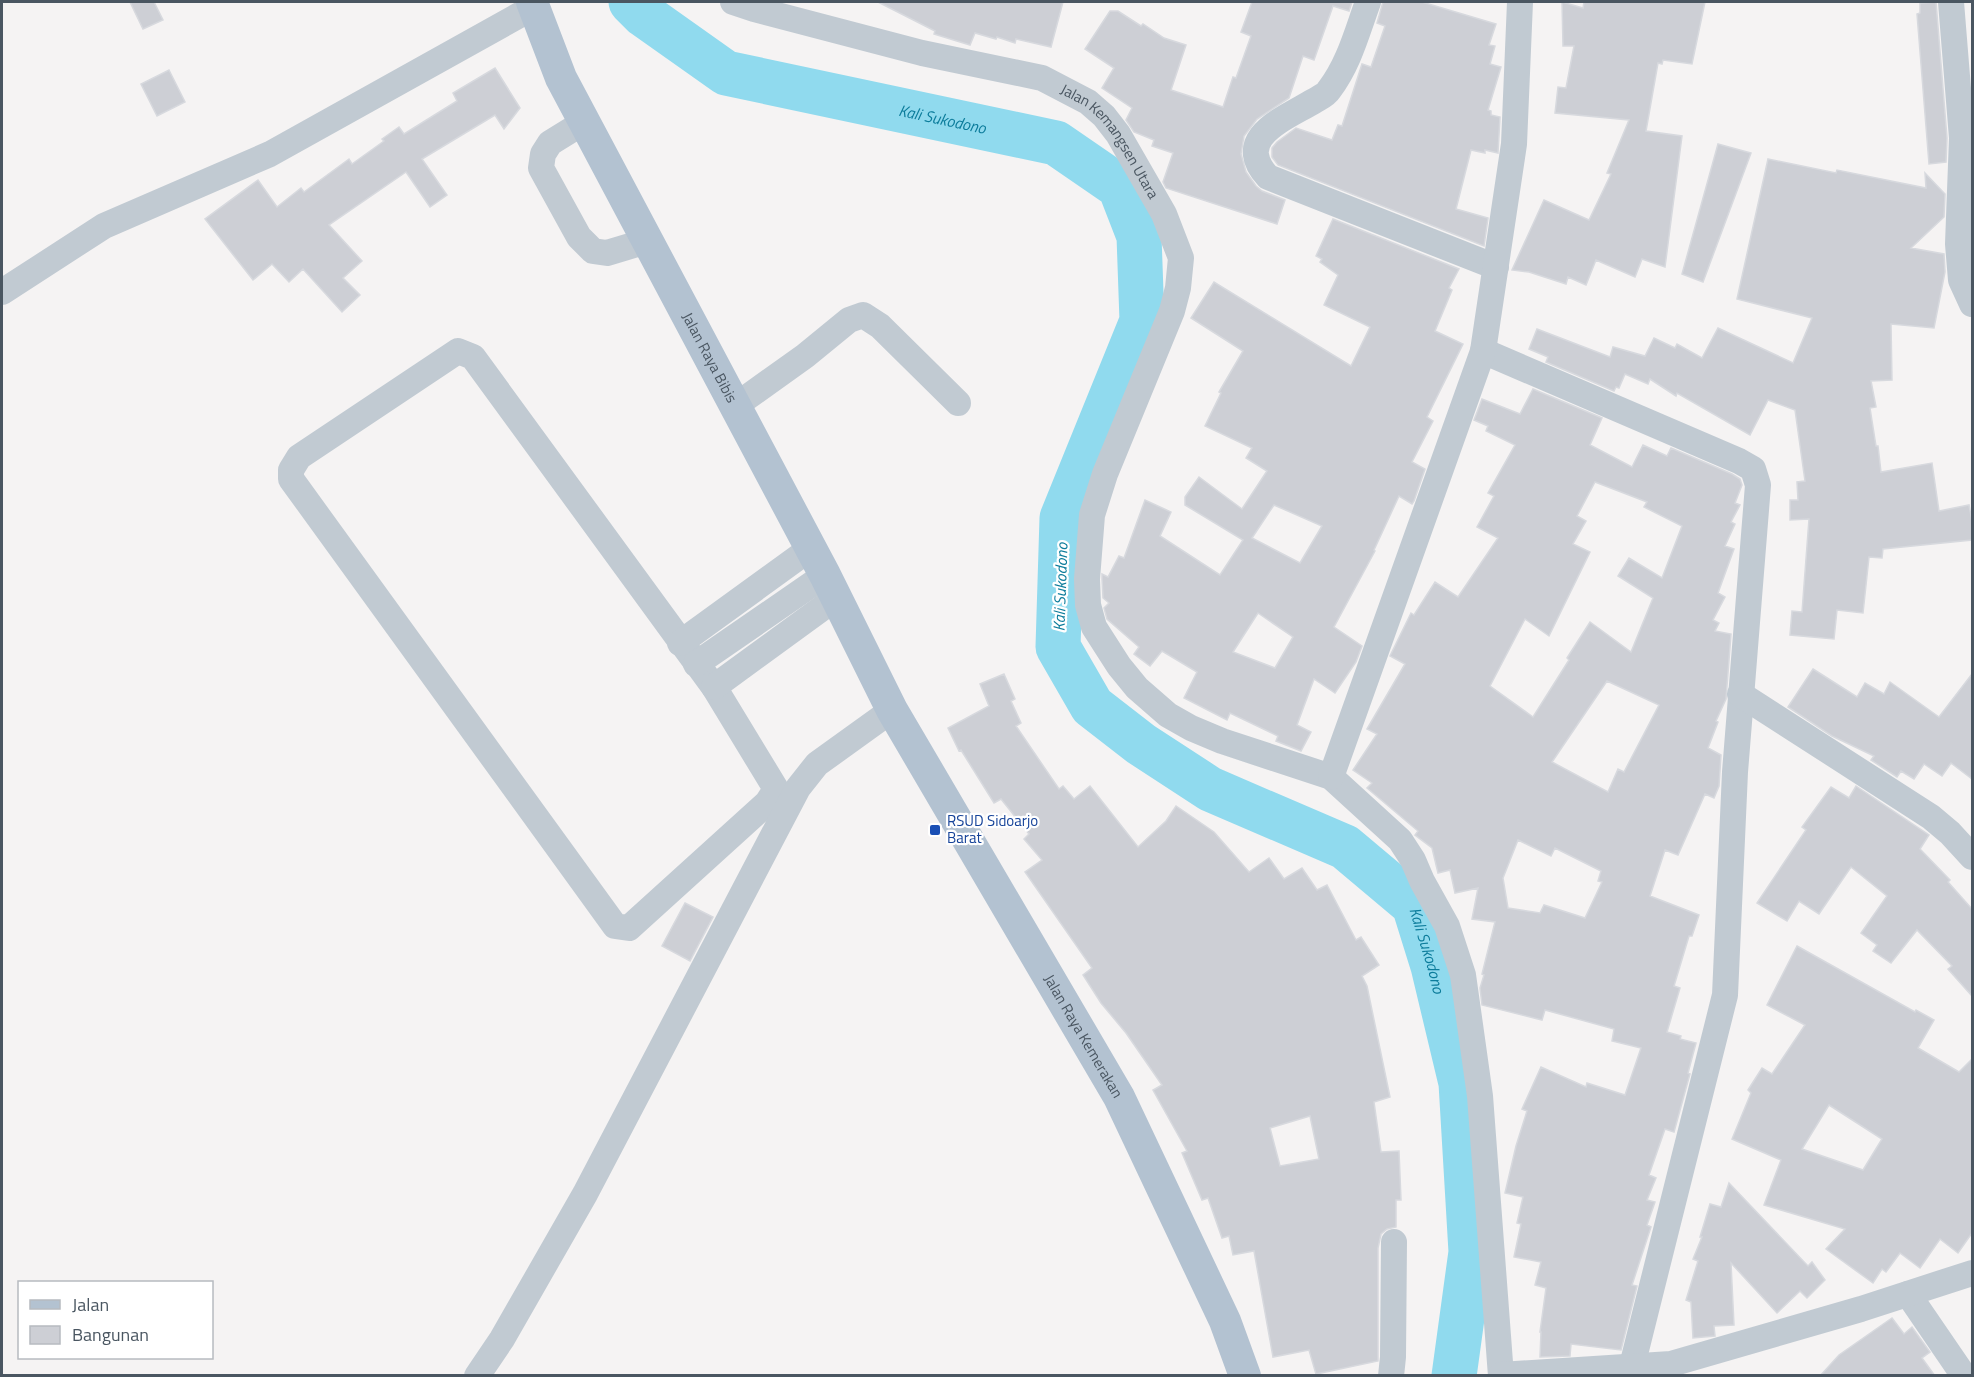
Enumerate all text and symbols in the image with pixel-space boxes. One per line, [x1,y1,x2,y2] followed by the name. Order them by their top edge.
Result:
[1056,78,1165,203] street label: Jalan Kemangsen Utara
[896,98,989,140] water label: Kali Sukodono
[676,308,744,407] street label: Jalan Raya Bibis
[1046,541,1074,632] water label: Kali Sukodono
[947,809,1038,849] place label: RSUD Sidoarjo Barat
[928,823,942,837] marker: RSUD Sidoarjo Barat
[1403,904,1451,997] water label: Kali Sukodono
[1038,970,1129,1102] street label: Jalan Raya Kemerakan
[18,1281,213,1359] legend
[72,1291,109,1318] text: Jalan
[72,1321,149,1348] text: Bangunan

